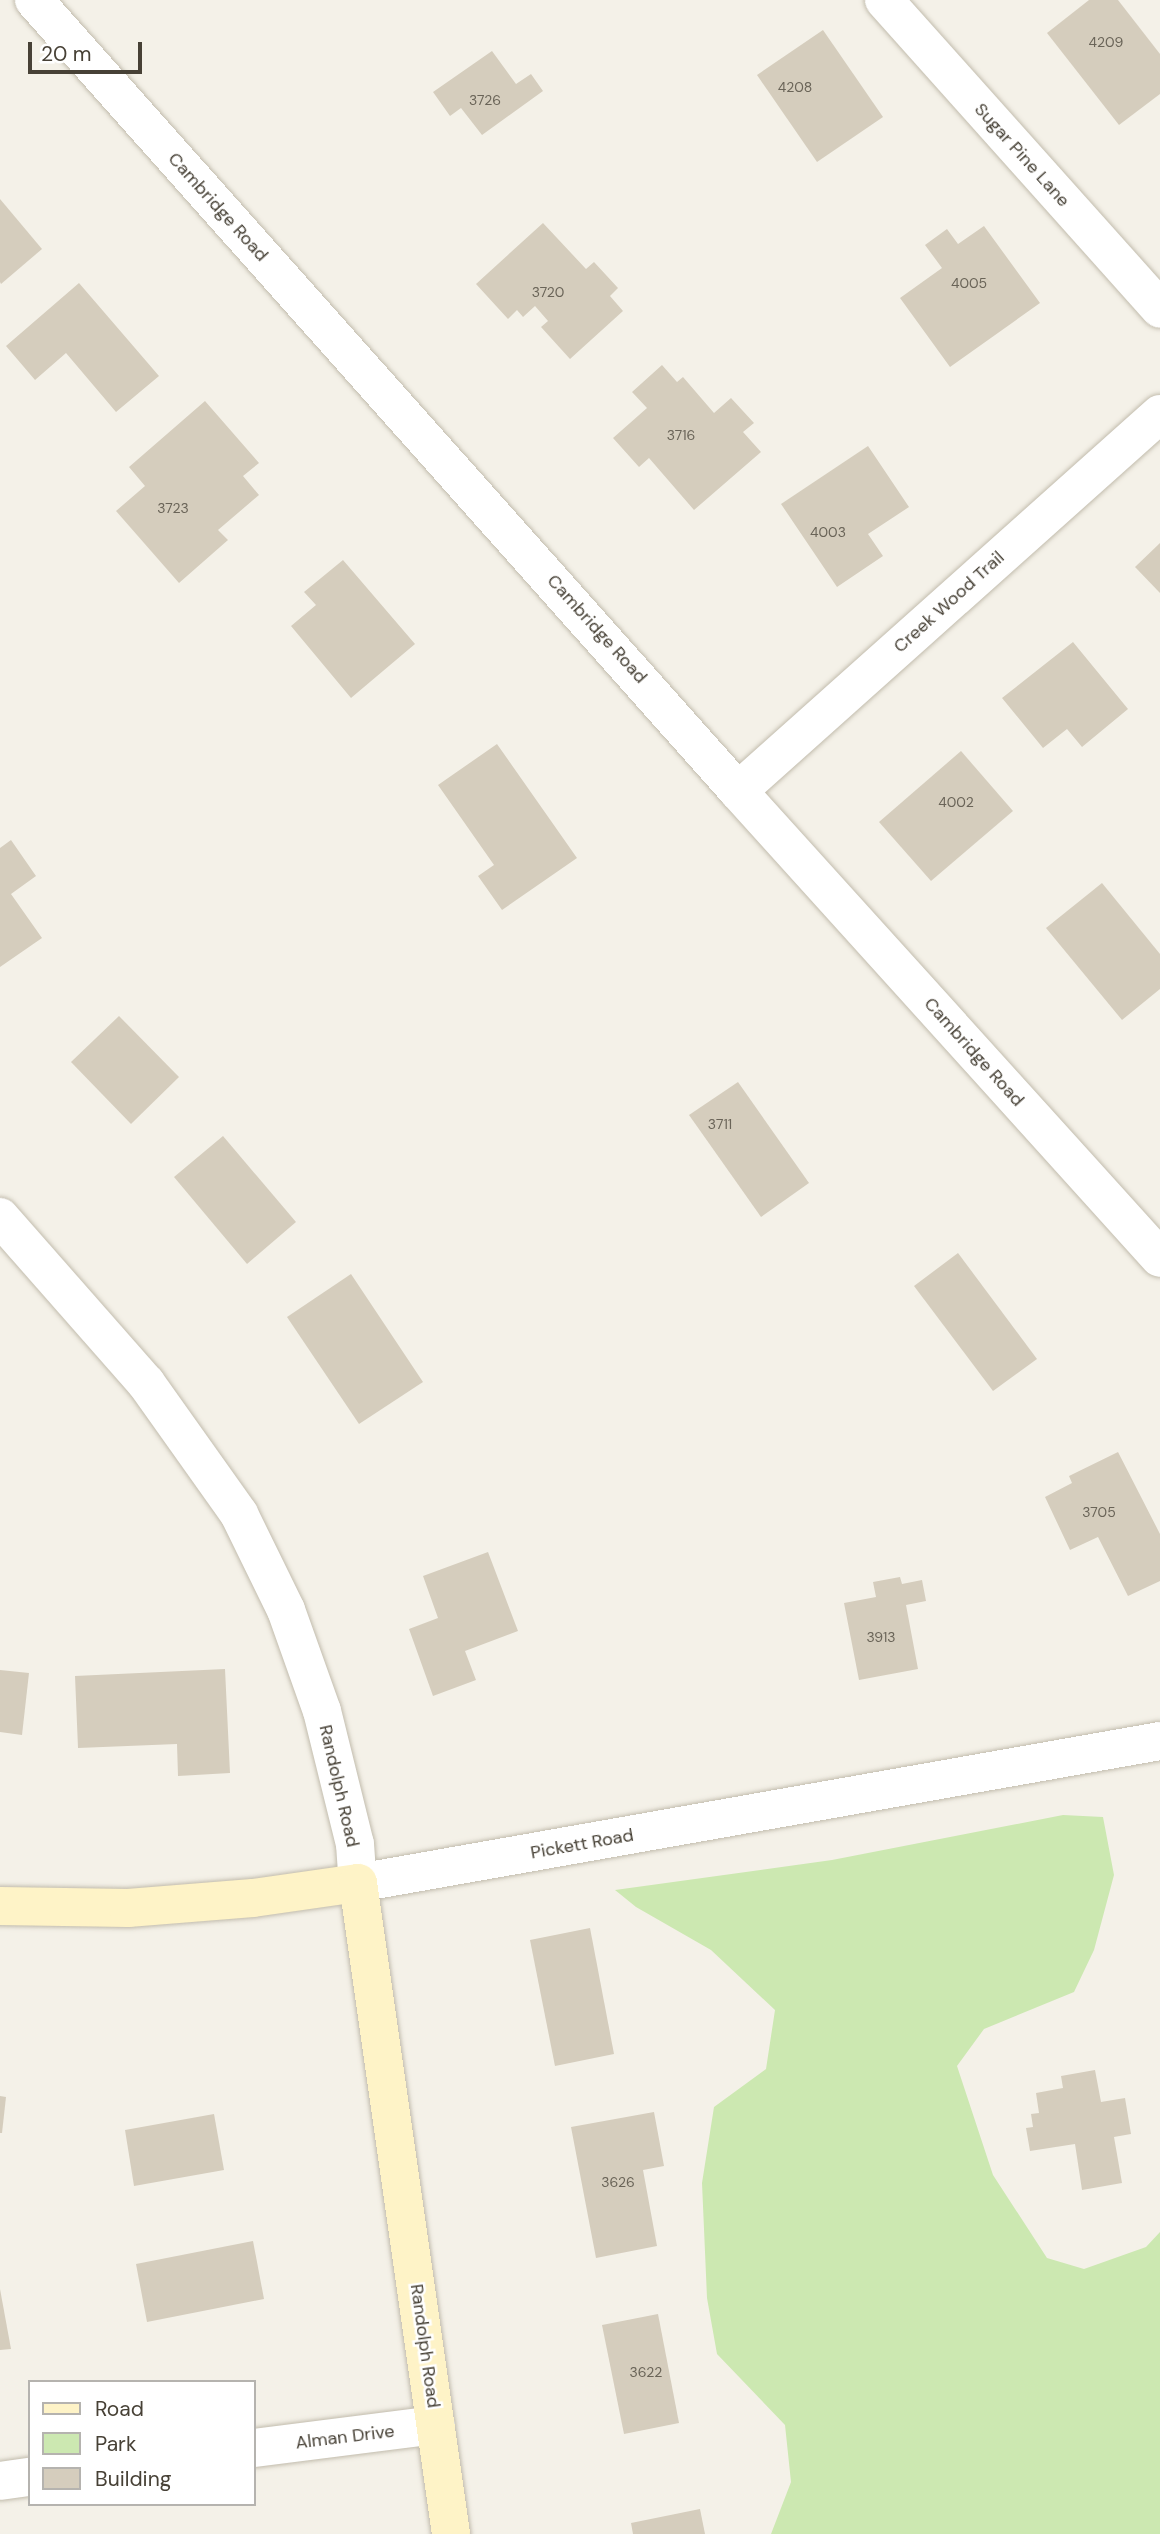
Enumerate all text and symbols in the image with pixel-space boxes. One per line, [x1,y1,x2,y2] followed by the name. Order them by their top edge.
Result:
[32,28,145,72] scale bar
[1089,34,1123,50] house number: 4209
[41,40,92,68] text: 20 m
[778,79,812,95] house number: 4208
[469,92,501,108] house number: 3726
[970,99,1074,211] street label: Sugar Pine Lane
[164,148,272,266] street label: Cambridge Road
[951,275,987,291] house number: 4005
[532,284,564,300] house number: 3720
[667,427,695,443] house number: 3716
[157,500,189,516] house number: 3723
[810,524,846,540] house number: 4003
[889,547,1009,657] street label: Creek Wood Trail
[543,570,651,688] street label: Cambridge Road
[938,794,974,810] house number: 4002
[920,993,1028,1111] street label: Cambridge Road
[708,1116,732,1132] house number: 3711
[1082,1504,1116,1520] house number: 3705
[866,1629,896,1645] house number: 3913
[314,1723,364,1849] street label: Randolph Road
[529,1824,635,1864] street label: Pickett Road
[601,2174,635,2190] house number: 3626
[406,2283,444,2409] street label: Randolph Road
[630,2364,662,2380] house number: 3622
[28,2380,256,2506] legend
[95,2395,144,2423] text: Road
[294,2420,396,2454] street label: Alman Drive
[95,2430,136,2458] text: Park
[95,2465,171,2493] text: Building

